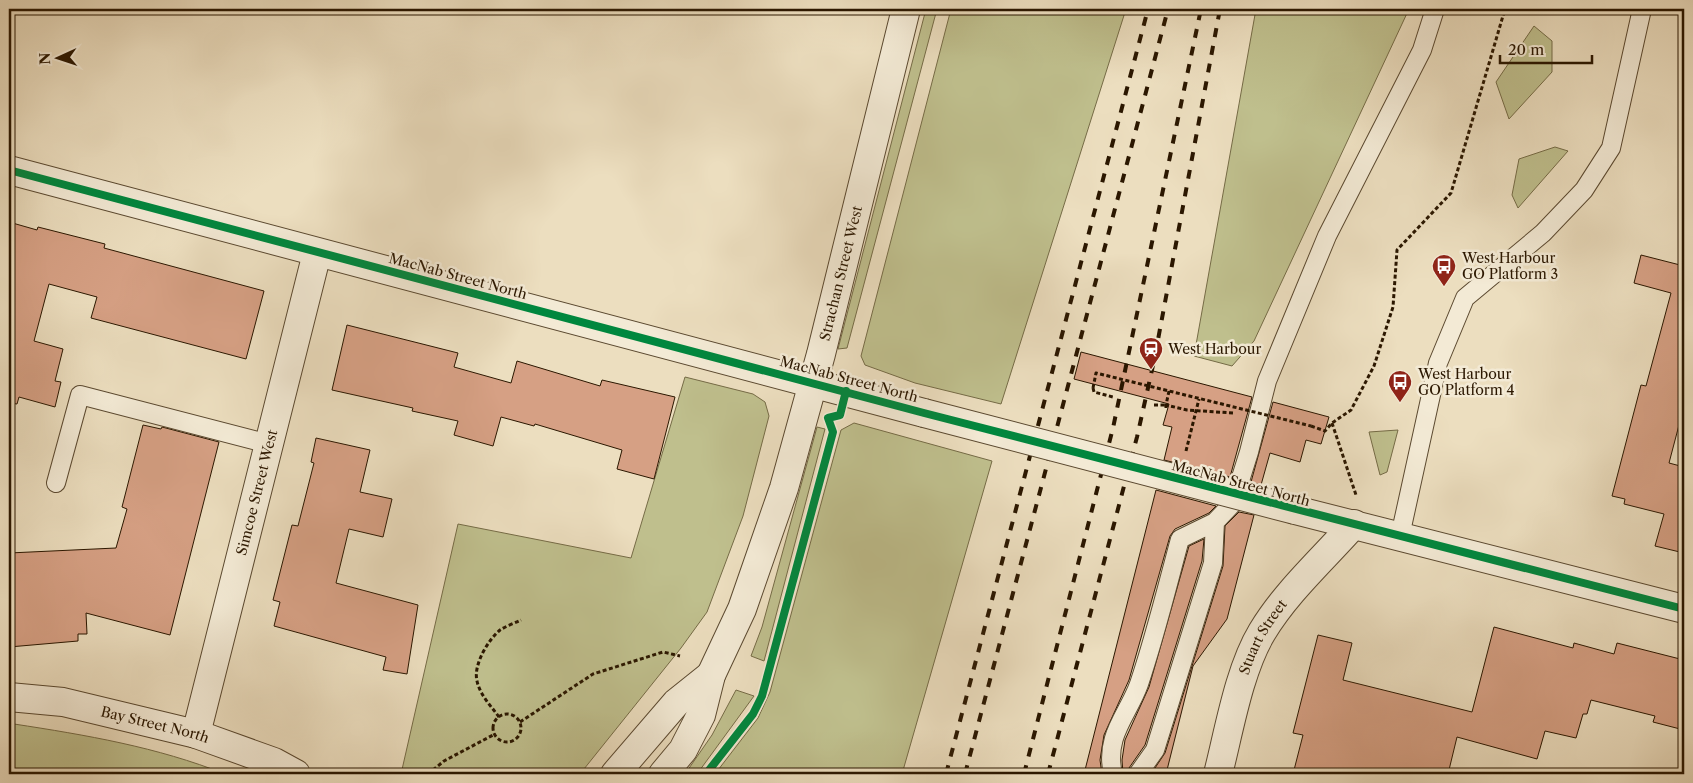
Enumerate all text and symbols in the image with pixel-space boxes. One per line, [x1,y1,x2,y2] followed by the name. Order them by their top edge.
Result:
[32,32,82,82] north arrow
[1500,32,1593,64] scale bar
[1508,40,1544,59] text: 20 m
[36,52,54,65] text: N
[816,204,866,343] street label: Strachan Street West
[387,249,529,303] street label: MacNab Street North
[1461,249,1558,283] place label: West Harbour GO Platform 3
[1431,253,1457,287] bus stop icon: West Harbour GO Platform 3
[1138,336,1164,370] station icon: West Harbour
[1167,340,1261,358] place label: West Harbour
[778,352,920,406] street label: MacNab Street North
[1417,365,1515,399] place label: West Harbour GO Platform 4
[1387,369,1413,403] bus stop icon: West Harbour GO Platform 4
[232,428,281,557] street label: Simcoe Street West
[1170,456,1312,510] street label: MacNab Street North
[1235,596,1291,677] street label: Stuart Street
[99,702,212,747] street label: Bay Street North

